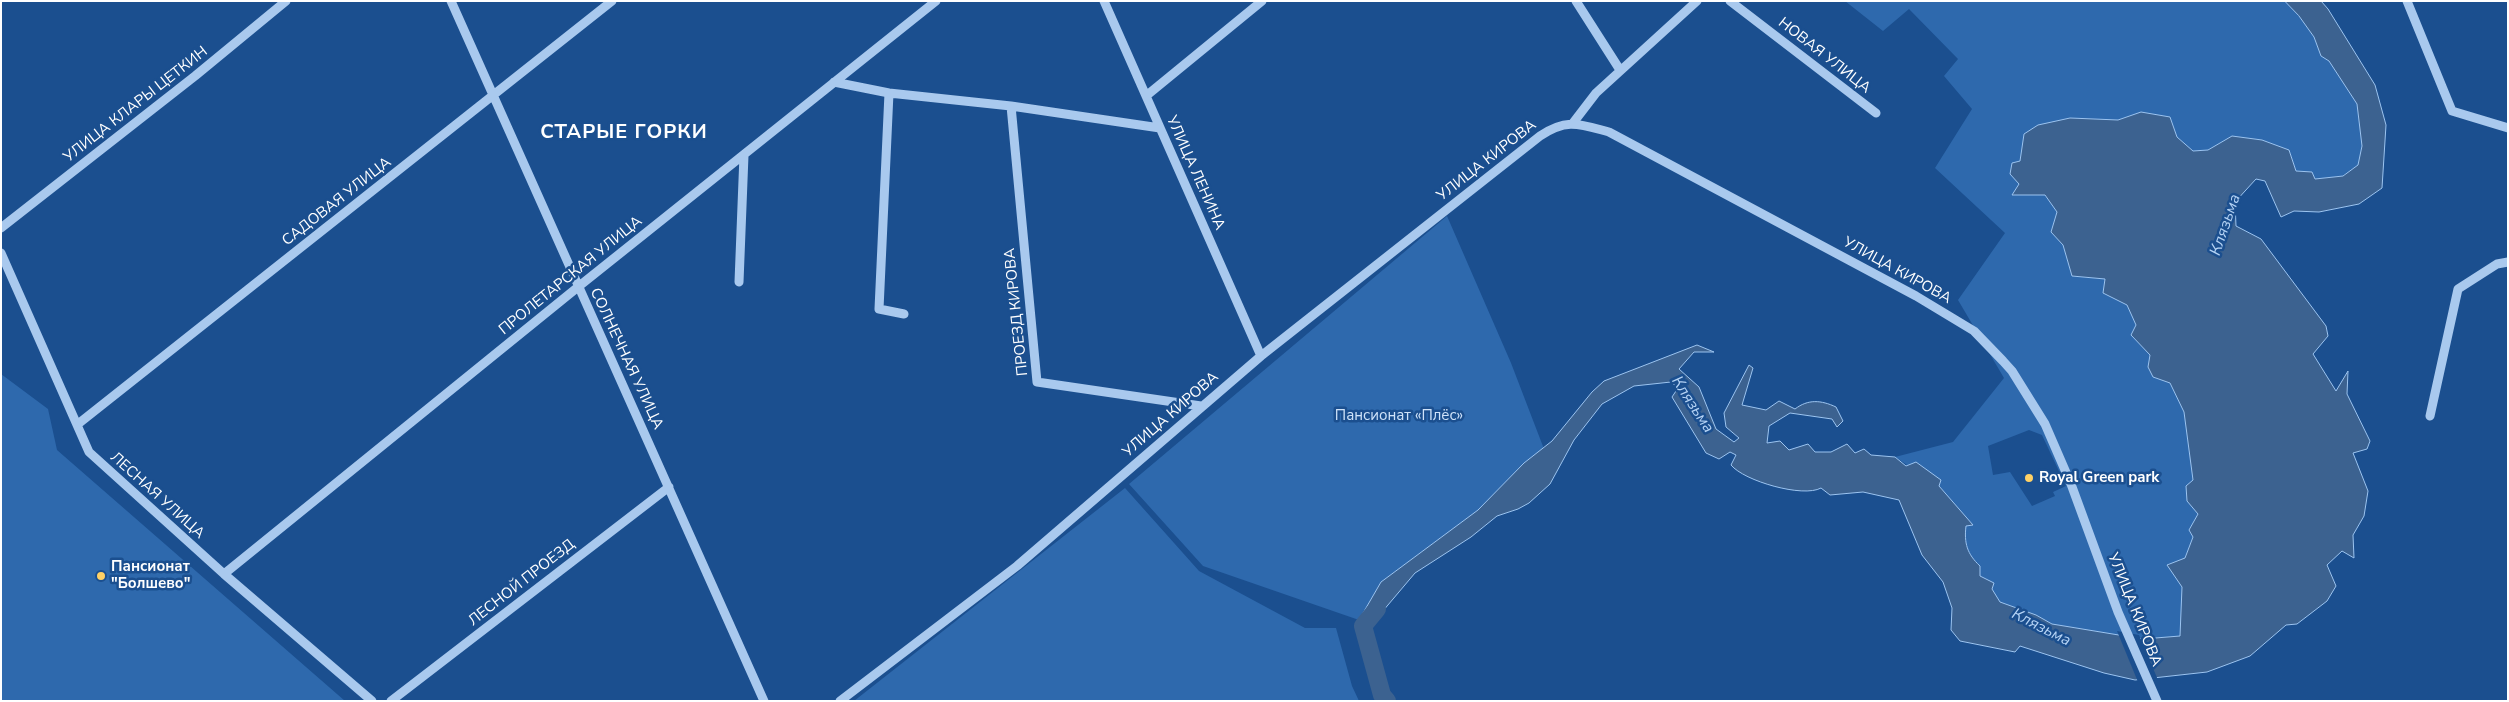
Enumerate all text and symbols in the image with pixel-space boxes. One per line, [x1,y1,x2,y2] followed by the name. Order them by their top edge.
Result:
[1774,14,1874,98] street label: НОВАЯ УЛИЦА
[60,43,212,167] street label: УЛИЦА КЛАРЫ ЦЕТКИН
[1162,113,1228,233] street label: УЛИЦА ЛЕНИНА
[1434,117,1540,205] street label: УЛИЦА КИРОВА
[539,121,709,145] district label: СТАРЫЕ ГОРКИ
[279,154,395,250] street label: САДОВАЯ УЛИЦА
[2207,192,2245,258] water label: Клязьма
[496,213,646,339] street label: ПРОЛЕТАРСКАЯ УЛИЦА
[1840,234,1954,308] street label: УЛИЦА КИРОВА
[1001,247,1033,377] street label: ПРОЕЗД КИРОВА
[585,286,667,432] street label: СОЛНЕЧНАЯ УЛИЦА
[1119,369,1223,461] street label: УЛИЦА КИРОВА
[1667,373,1717,437] water label: Клязьма
[1335,407,1463,425] park label: Пансионат «Плёс»
[106,449,208,543] street label: ЛЕСНАЯ УЛИЦА
[2039,469,2159,487] place label: Royal Green park
[2023,472,2035,484] marker: Royal Green park
[465,536,579,630] street label: ЛЕСНОЙ ПРОЕЗД
[2103,551,2165,669] street label: УЛИЦА КИРОВА
[111,558,190,593] place label: Пансионат "Болшево"
[95,570,107,582] marker: Пансионат "Болшево"
[2008,605,2074,651] water label: Клязьма

